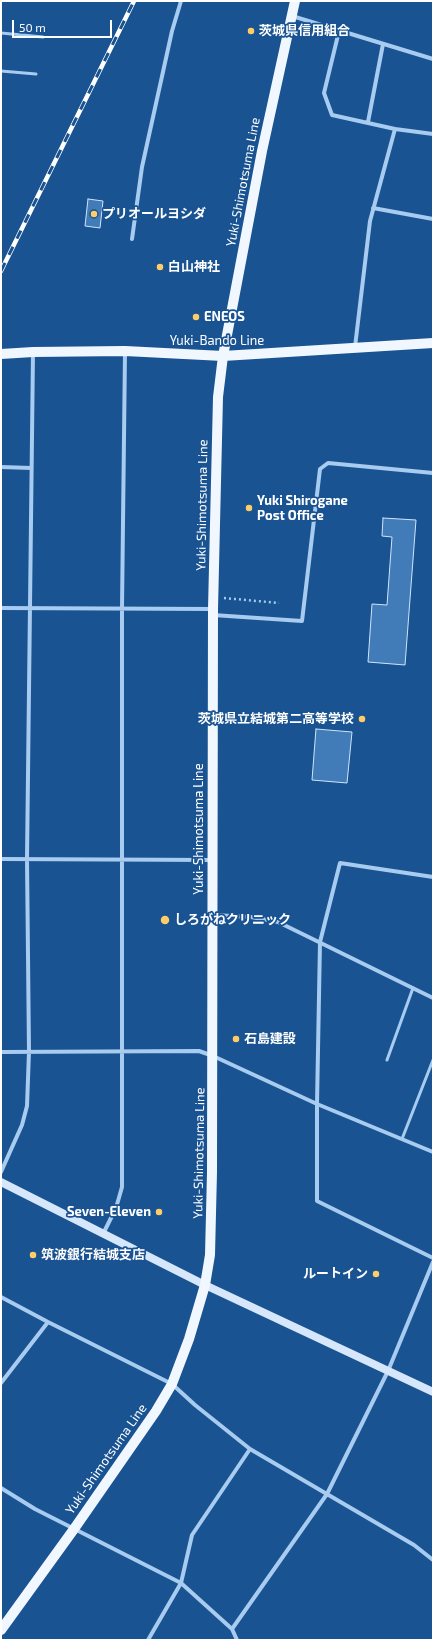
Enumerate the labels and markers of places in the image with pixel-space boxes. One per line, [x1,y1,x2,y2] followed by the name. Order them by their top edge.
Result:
[259,23,350,39] place label: 茨城県信用組合
[246,26,256,36] marker: 茨城県信用組合
[102,206,206,222] place label: プリオールヨシダ
[89,209,99,219] marker: プリオールヨシダ
[168,259,220,275] place label: 白山神社
[155,262,165,272] marker: 白山神社
[204,309,245,325] place label: ENEOS
[191,312,201,322] marker: ENEOS
[257,493,348,524] place label: Yuki Shirogane Post Office
[244,503,254,513] marker: Yuki Shirogane Post Office
[198,711,354,727] place label: 茨城県立結城第二高等学校
[357,714,367,724] marker: 茨城県立結城第二高等学校
[174,912,291,928] place label: しろがねクリニック
[159,914,171,926] marker: しろがねクリニック
[244,1031,296,1047] place label: 石島建設
[231,1034,241,1044] marker: 石島建設
[67,1204,151,1220] place label: Seven-Eleven
[154,1207,164,1217] marker: Seven-Eleven
[41,1247,145,1263] place label: 筑波銀行結城支店
[28,1250,38,1260] marker: 筑波銀行結城支店
[303,1266,368,1282] place label: ルートイン
[371,1269,381,1279] marker: ルートイン

